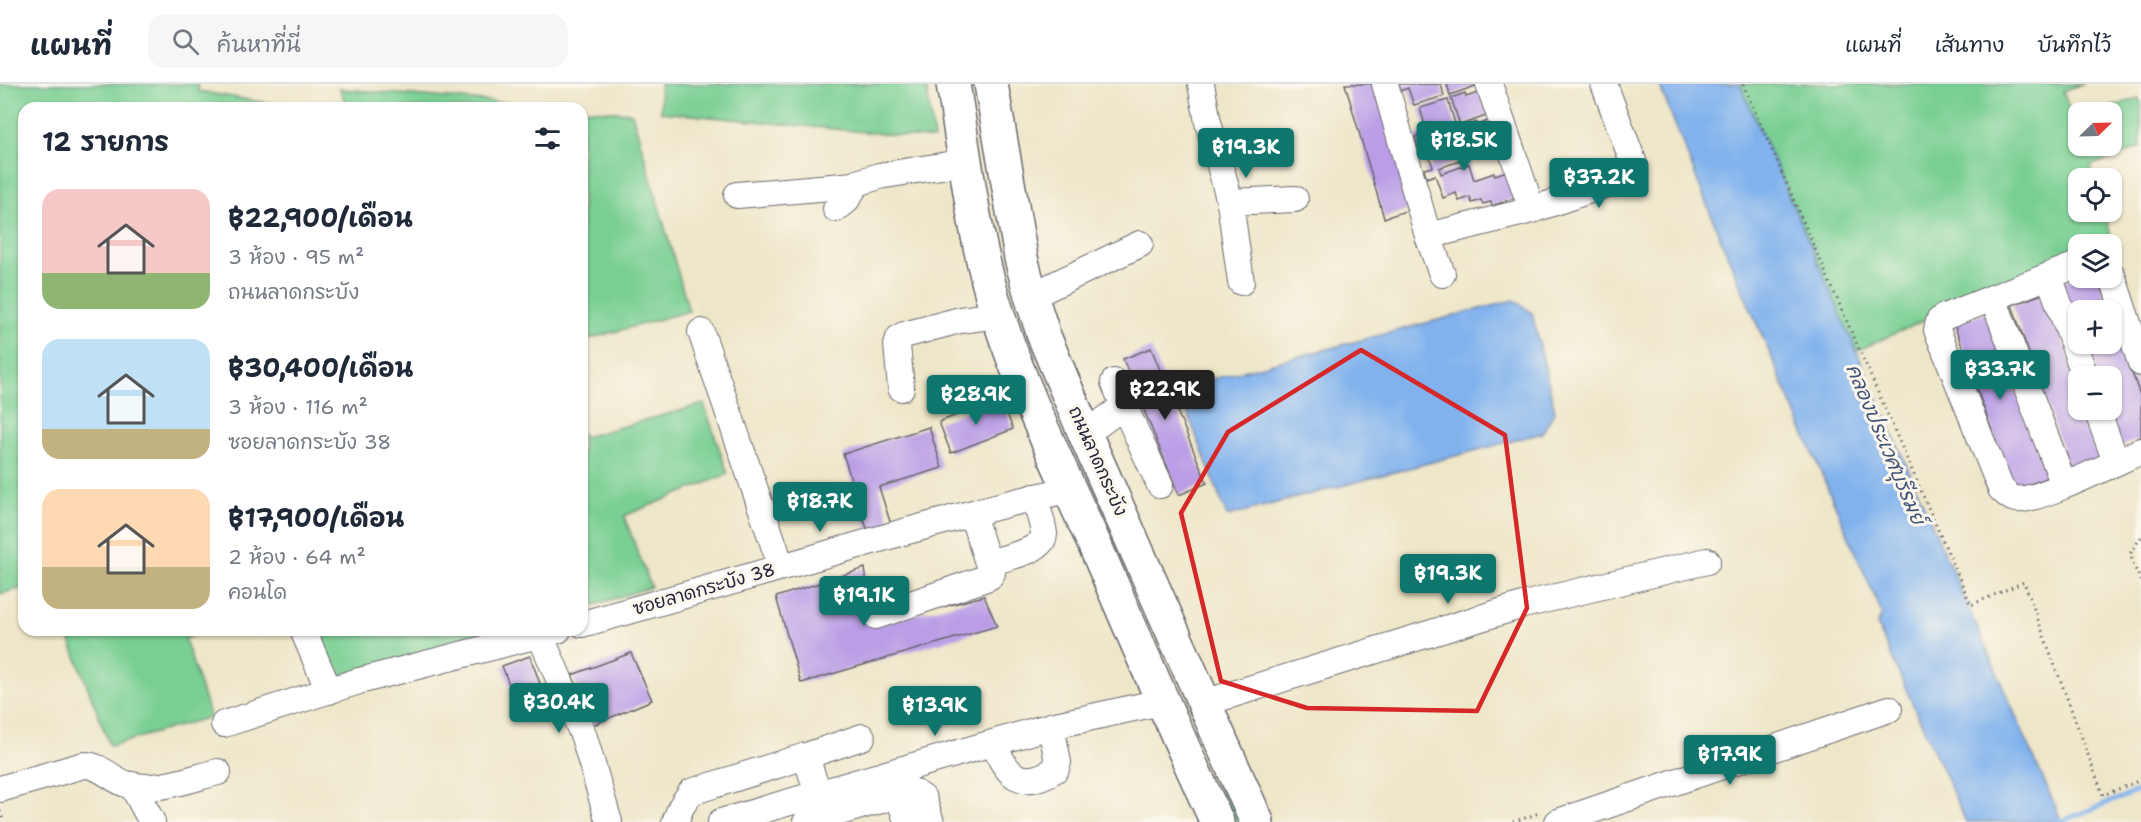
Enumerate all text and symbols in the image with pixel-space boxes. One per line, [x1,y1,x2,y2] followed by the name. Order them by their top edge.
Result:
[148,14,568,68] search box
[169,25,202,58] icon: search
[30,26,112,64] text: แผนที่
[217,30,301,59] text: ค้นหาที่นี่
[1845,31,1902,59] text: แผนที่
[1935,31,2004,59] text: เส้นทาง
[2037,31,2111,59] text: บันทึกไว้
[2068,102,2122,156] north arrow
[2068,102,2122,420] map controls
[1415,121,1513,172] pin: ฿18.5K
[531,122,564,155] icon: filters
[42,124,169,159] text: 12 รายการ
[1431,127,1497,153] text: ฿18.5K
[1197,128,1295,179] pin: ฿19.3K
[1212,134,1280,160] text: ฿19.3K
[1550,158,1648,209] pin: ฿37.2K
[1563,164,1635,190] text: ฿37.2K
[2068,168,2122,222] button: locate
[228,200,413,235] text: ฿22,900/เดือน
[90,213,162,285] icon: home
[2068,234,2122,288] button: layers
[228,244,364,270] text: 3 ห้อง · 95 m²
[228,279,359,305] text: ถนนลาดกระบัง
[2068,300,2122,354] button: +
[228,350,413,385] text: ฿30,400/เดือน
[1951,350,2049,401] pin: ฿33.7K
[1965,356,2035,382] text: ฿33.7K
[1839,360,1933,533] water label: คลองประเวศบุรีรมย์
[90,363,162,435] icon: home
[2068,366,2122,420] button: −
[1116,370,1214,421] pin: ฿22.9K
[927,375,1025,426] pin: ฿28.9K
[1130,376,1200,402] text: ฿22.9K
[941,381,1011,407] text: ฿28.9K
[228,394,368,420] text: 3 ห้อง · 116 m²
[1063,402,1133,520] street label: ถนนลาดกระบัง
[228,429,391,455] text: ซอยลาดกระบัง 38
[771,482,869,533] pin: ฿18.7K
[787,488,853,514] text: ฿18.7K
[228,500,404,535] text: ฿17,900/เดือน
[90,513,162,585] icon: home
[228,544,366,570] text: 2 ห้อง · 64 m²
[1399,554,1497,605] pin: ฿19.3K
[630,557,778,621] street label: ซอยลาดกระบัง 38
[1414,560,1482,586] text: ฿19.3K
[815,576,913,627] pin: ฿19.1K
[228,579,287,605] text: คอนโด
[833,582,895,608] text: ฿19.1K
[510,683,608,734] pin: ฿30.4K
[886,686,984,737] pin: ฿13.9K
[523,689,595,715] text: ฿30.4K
[902,692,968,718] text: ฿13.9K
[1681,735,1779,786] pin: ฿17.9K
[1698,741,1762,767] text: ฿17.9K

